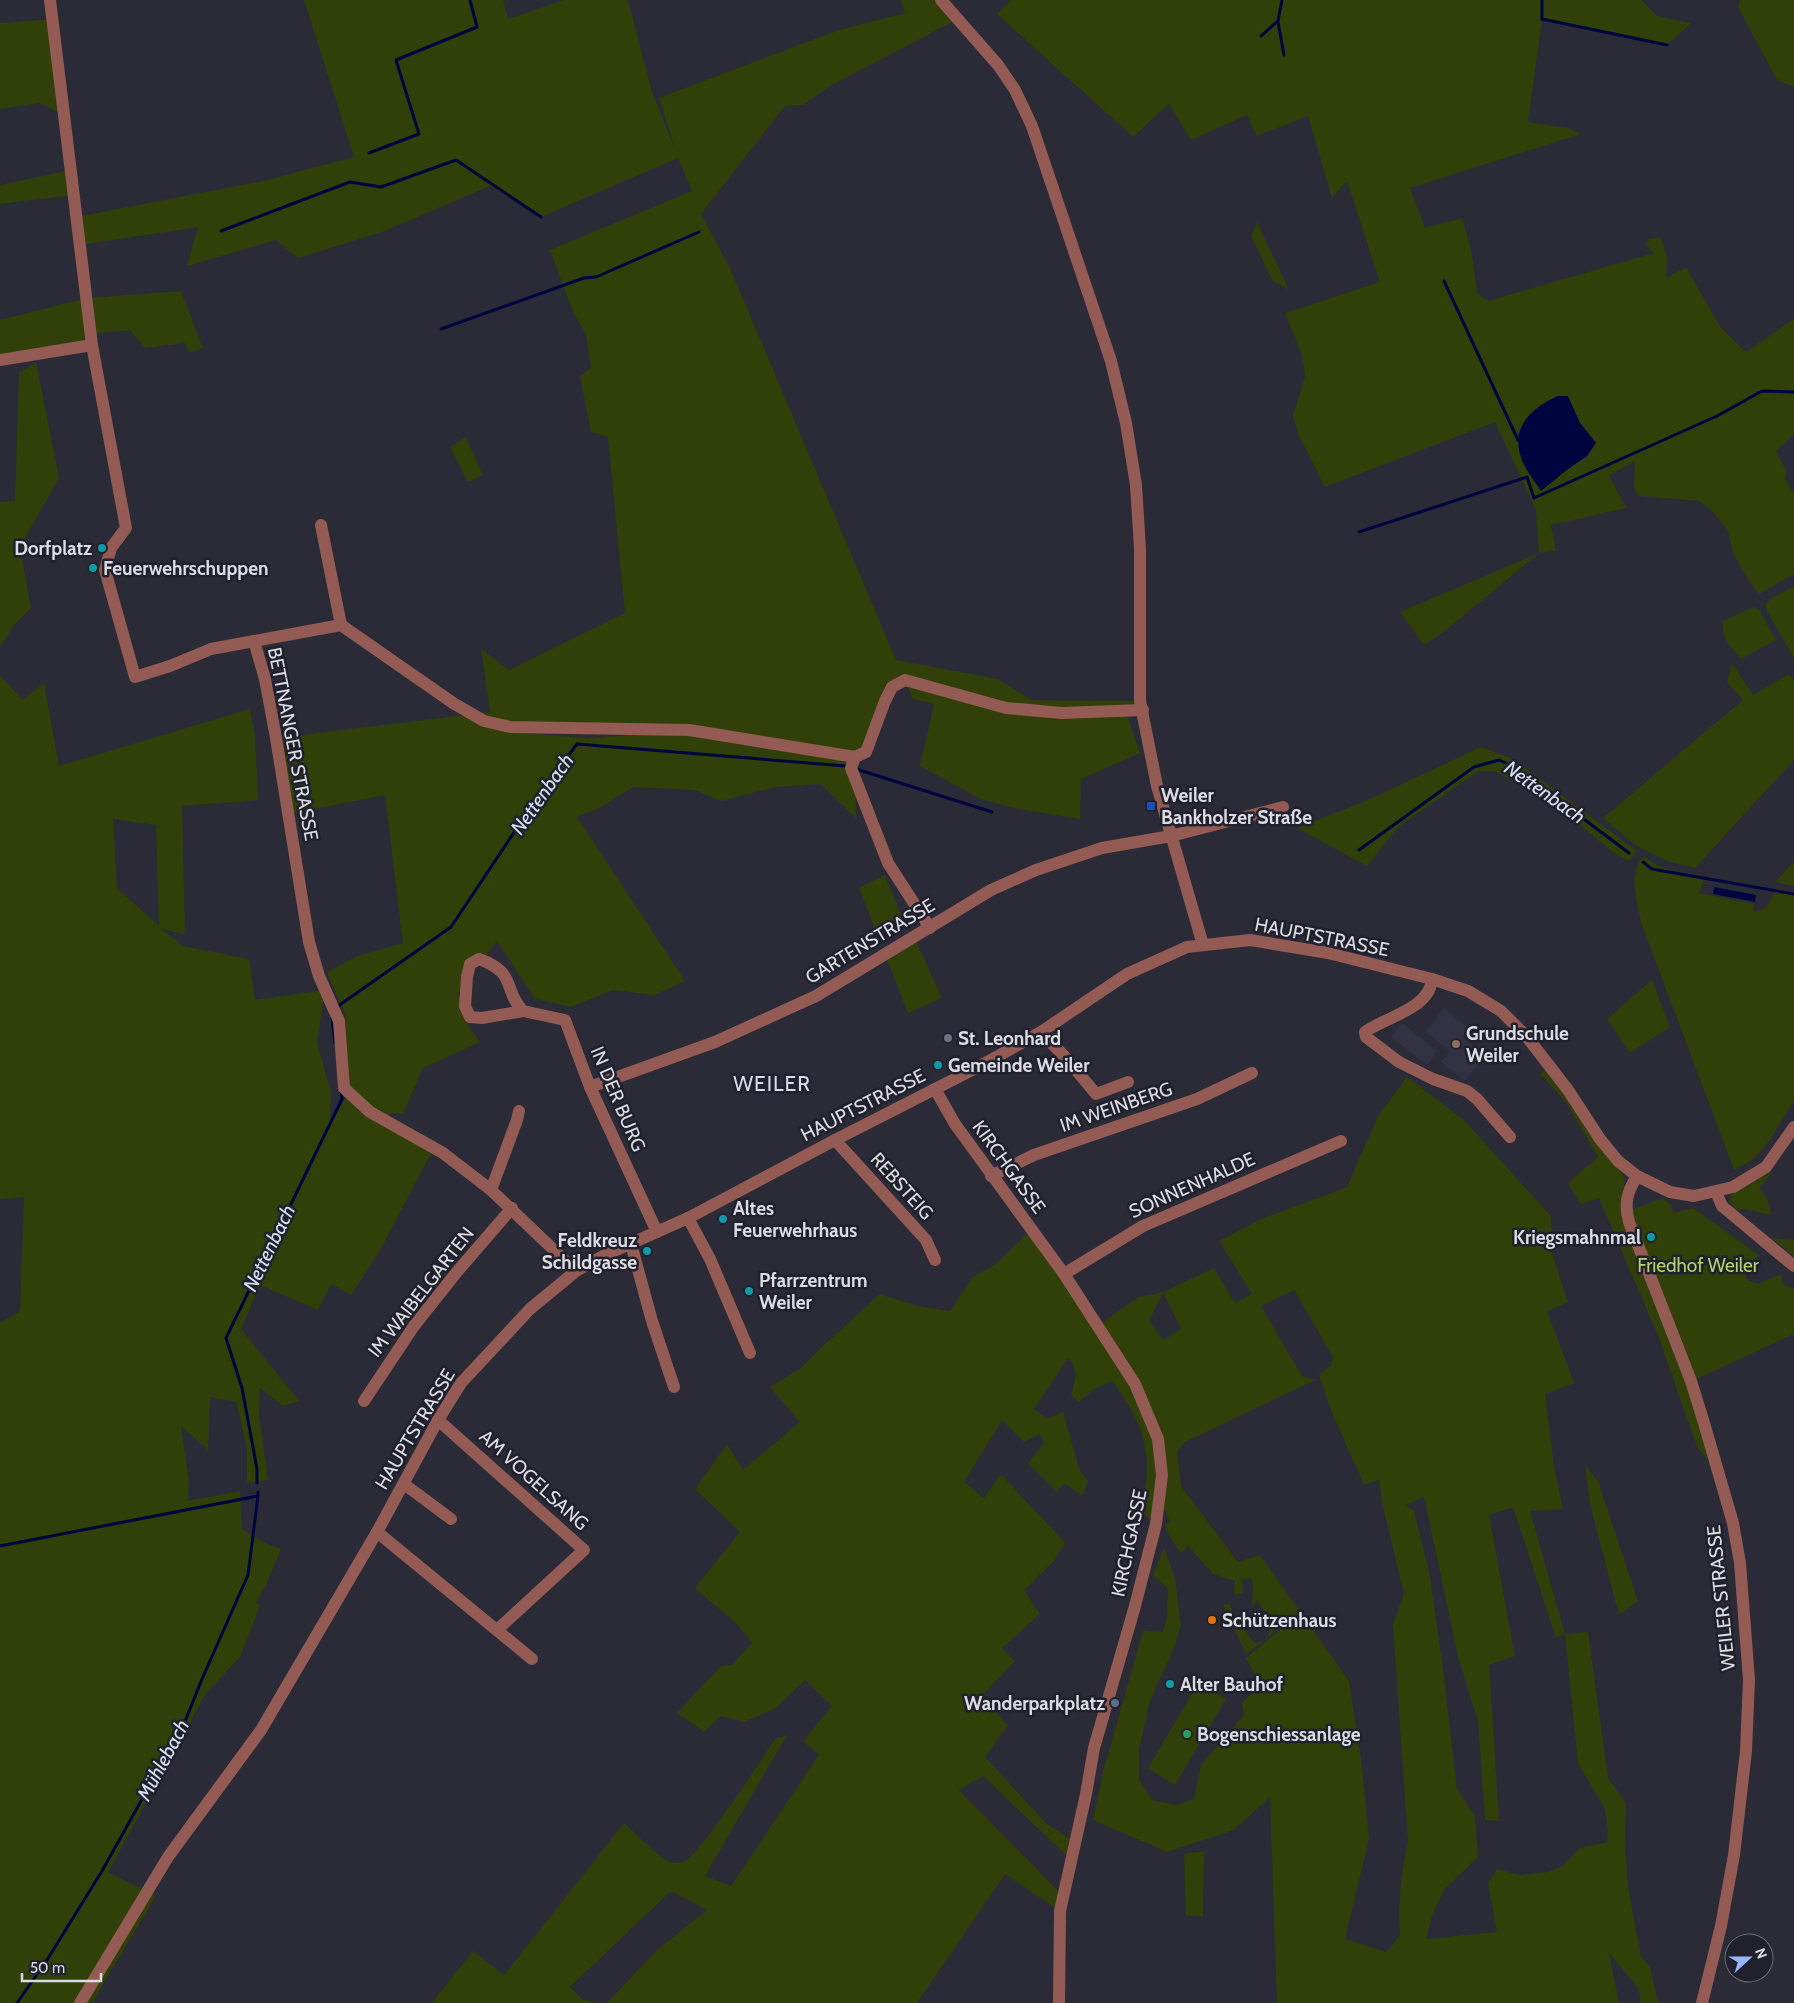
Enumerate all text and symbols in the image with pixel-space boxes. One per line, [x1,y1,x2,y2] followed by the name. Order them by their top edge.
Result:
[14,537,92,560] place label: Dorfplatz
[96,542,108,554] marker: Dorfplatz
[103,557,268,580] place label: Feuerwehrschuppen
[87,562,99,574] marker: Feuerwehrschuppen
[263,645,323,843] street label: BETTNANGER STRASSE
[505,749,579,839] water label: Nettenbach
[1500,755,1590,829] water label: Nettenbach
[1161,784,1312,829] place label: Weiler Bankholzer Straße
[1145,800,1157,812] marker: Weiler Bankholzer Straße
[801,893,939,989] street label: GARTENSTRASSE
[1253,913,1391,961] street label: HAUPTSTRASSE
[1466,1022,1569,1067] place label: Grundschule Weiler
[958,1027,1061,1050] place label: St. Leonhard
[942,1032,954,1044] marker: St. Leonhard
[1450,1038,1462,1050] marker: Grundschule Weiler
[586,1043,650,1155] street label: IN DER BURG
[948,1054,1090,1077] place label: Gemeinde Weiler
[932,1059,944,1071] marker: Gemeinde Weiler
[797,1064,929,1146] street label: HAUPTSTRASSE
[733,1071,811,1096] district label: WEILER
[1057,1077,1175,1137] street label: IM WEINBERG
[968,1116,1050,1218] street label: KIRCHGASSE
[1125,1147,1259,1223] street label: SONNENHALDE
[866,1148,938,1224] street label: REBSTEIG
[733,1197,857,1242] place label: Altes Feuerwehrhaus
[238,1201,300,1295] water label: Nettenbach
[717,1213,729,1225] marker: Altes Feuerwehrhaus
[363,1222,479,1362] street label: IM WAIBELGARTEN
[1513,1226,1641,1249] place label: Kriegsmahnmal
[542,1229,637,1274] place label: Feldkreuz Schildgasse
[1645,1231,1657,1243] marker: Kriegsmahnmal
[641,1245,653,1257] marker: Feldkreuz Schildgasse
[1637,1254,1759,1277] park label: Friedhof Weiler
[759,1269,868,1314] place label: Pfarrzentrum Weiler
[743,1285,755,1297] marker: Pfarrzentrum Weiler
[370,1365,460,1493] street label: HAUPTSTRASSE
[475,1425,593,1535] street label: AM VOGELSANG
[1106,1487,1152,1599] street label: KIRCHGASSE
[1702,1524,1740,1672] street label: WEILER STRASSE
[1222,1609,1337,1632] place label: Schützenhaus
[1206,1614,1218,1626] marker: Schützenhaus
[1180,1673,1283,1696] place label: Alter Bauhof
[1164,1678,1176,1690] marker: Alter Bauhof
[964,1692,1105,1715] place label: Wanderparkplatz
[1109,1697,1121,1709] marker: Wanderparkplatz
[131,1715,194,1805] water label: Mühlebach
[1197,1723,1361,1746] place label: Bogenschiessanlage
[1181,1728,1193,1740] marker: Bogenschiessanlage
[1724,1933,1774,1983] north arrow
[1751,1945,1771,1961] text: N
[22,1950,101,1982] scale bar
[30,1959,65,1977] text: 50 m

